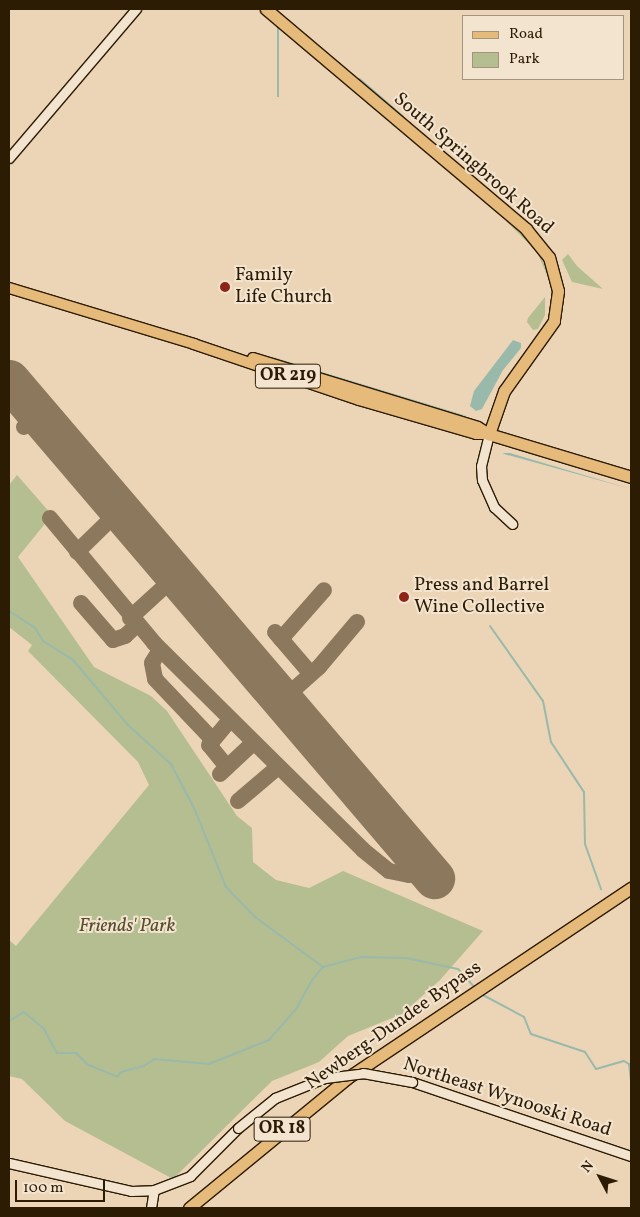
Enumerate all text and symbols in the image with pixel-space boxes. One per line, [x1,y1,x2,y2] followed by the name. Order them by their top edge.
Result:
[462,15,625,80] legend
[509,24,543,45] text: Road
[509,49,540,70] text: Park
[388,88,558,240] street label: South Springbrook Road
[235,265,332,309] place label: Family Life Church
[219,281,231,293] marker: Family Life Church
[254,361,322,392] road number: OR 219
[414,575,549,619] place label: Press and Barrel Wine Collective
[398,591,410,603] marker: Press and Barrel Wine Collective
[79,916,175,938] park label: Friends' Park
[302,957,486,1095] street label: Newberg-Dundee Bypass
[400,1053,614,1143] street label: Northeast Wynooski Road
[253,1114,311,1144] road number: OR 18
[575,1152,625,1202] north arrow
[578,1157,599,1177] text: N
[18,1170,108,1202] scale bar
[23,1178,63,1199] text: 100 m

